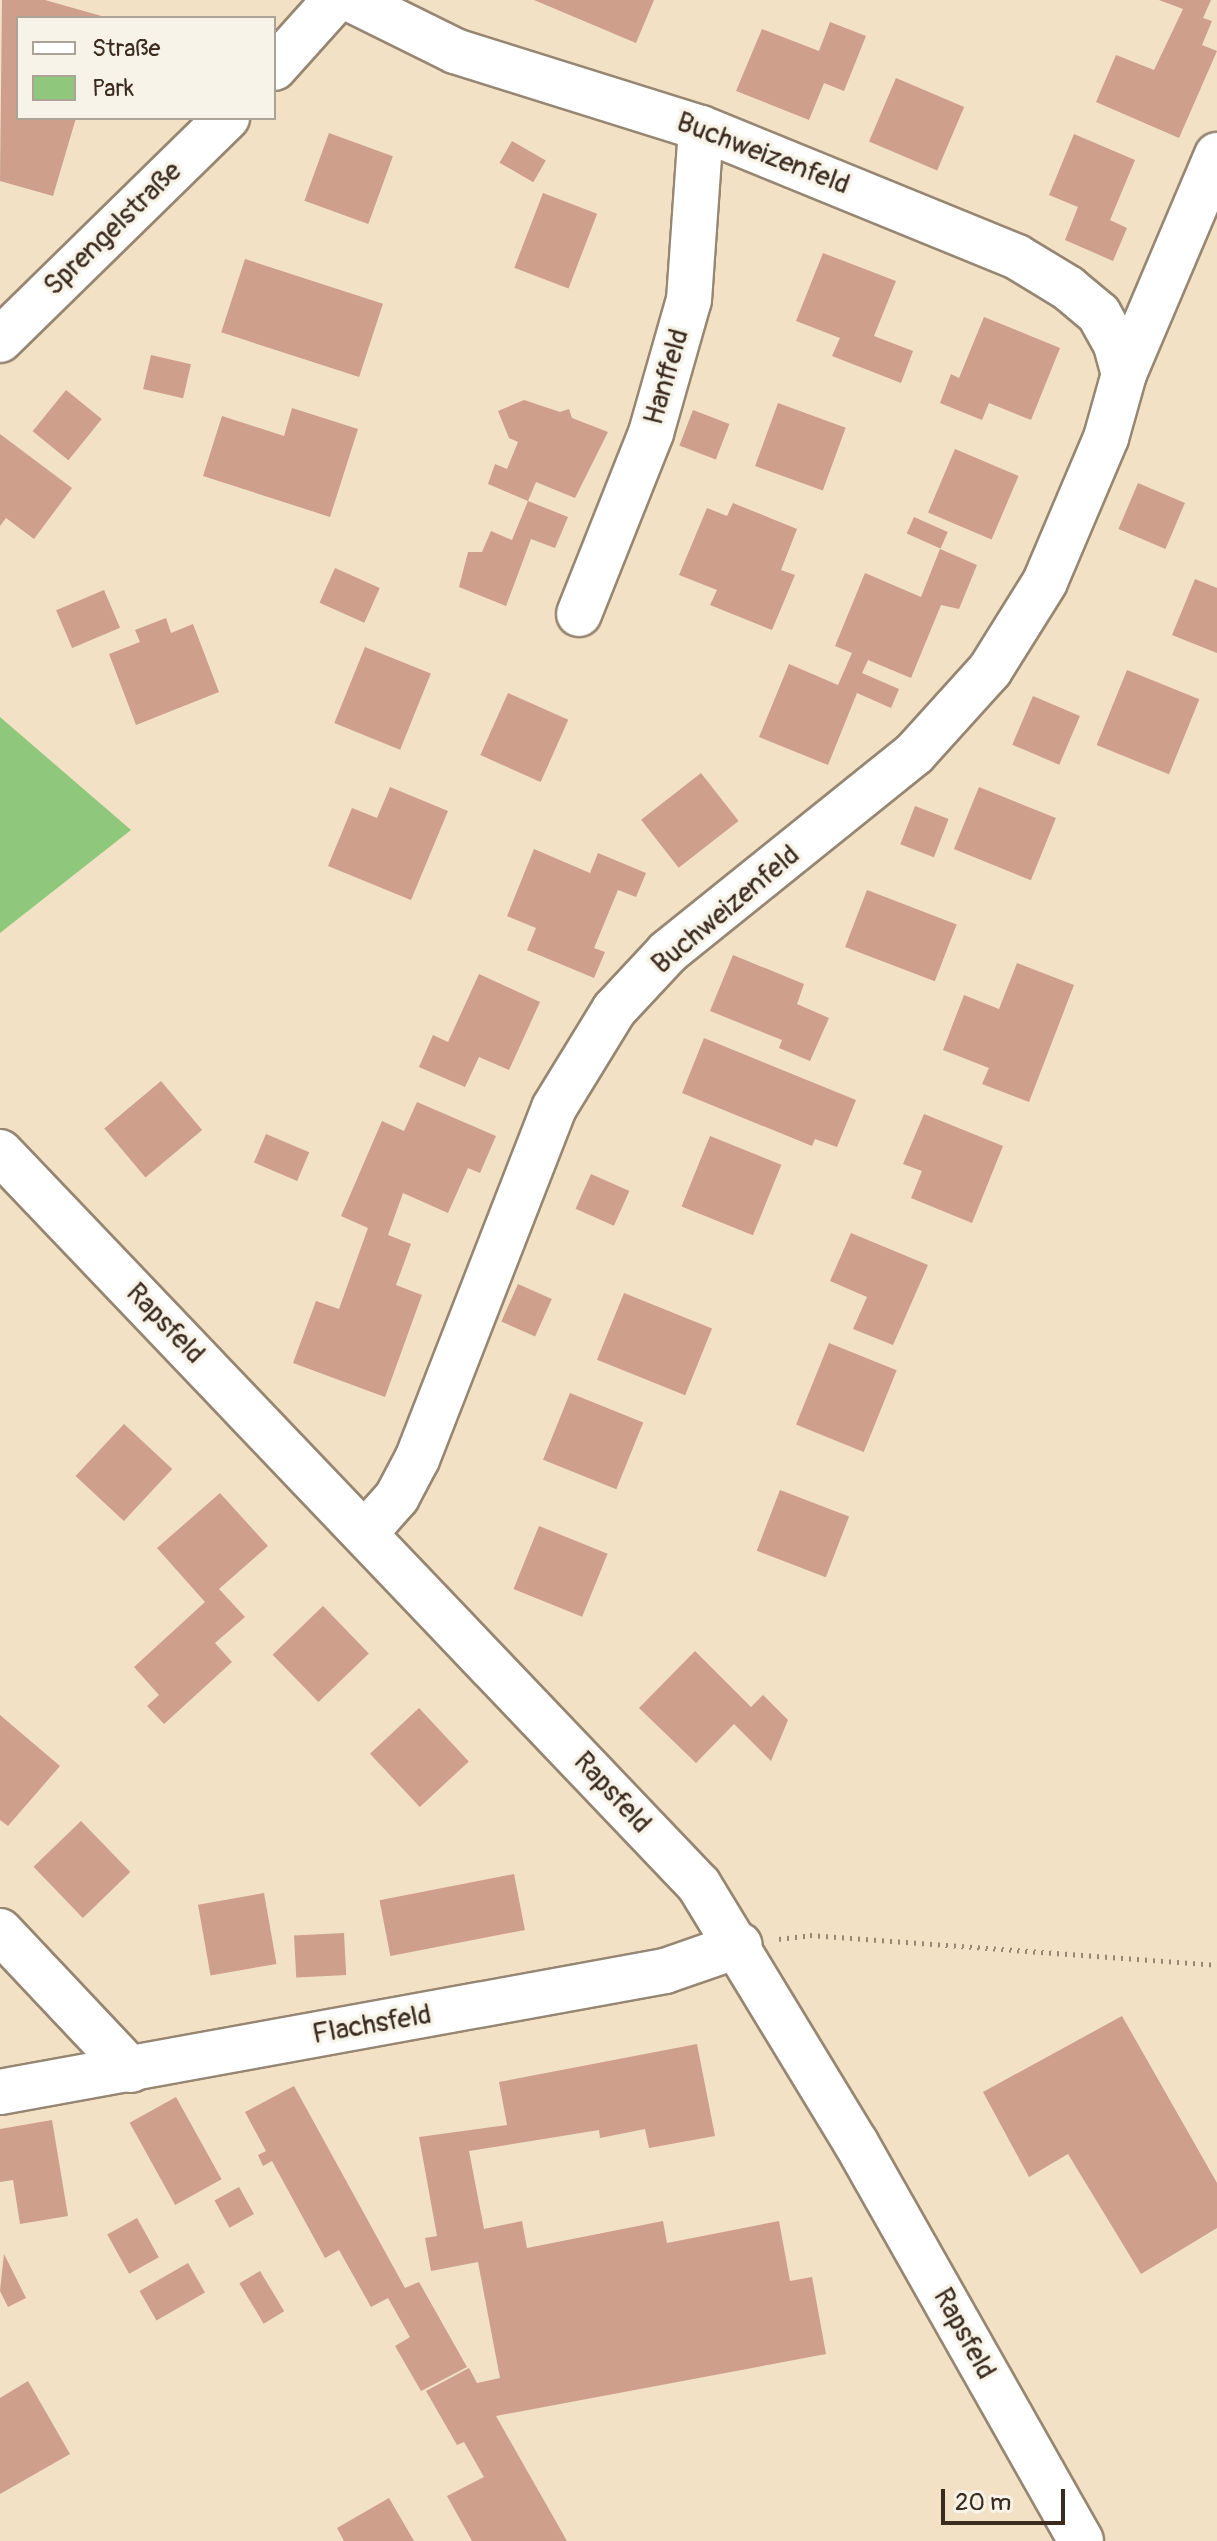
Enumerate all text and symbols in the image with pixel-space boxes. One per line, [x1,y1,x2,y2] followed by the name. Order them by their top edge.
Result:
[16,16,276,120] legend
[92,34,160,63] text: Straße
[92,74,134,103] text: Park
[672,106,854,202] street label: Buchweizenfeld
[37,155,189,303] street label: Sprengelstraße
[637,325,697,429] street label: Hanffeld
[645,838,807,982] street label: Buchweizenfeld
[119,1277,211,1371] street label: Rapsfeld
[566,1745,658,1841] street label: Rapsfeld
[310,1998,434,2052] street label: Flachsfeld
[925,2283,1003,2385] street label: Rapsfeld
[945,2473,1069,2523] scale bar
[955,2488,1011,2517] text: 20 m

